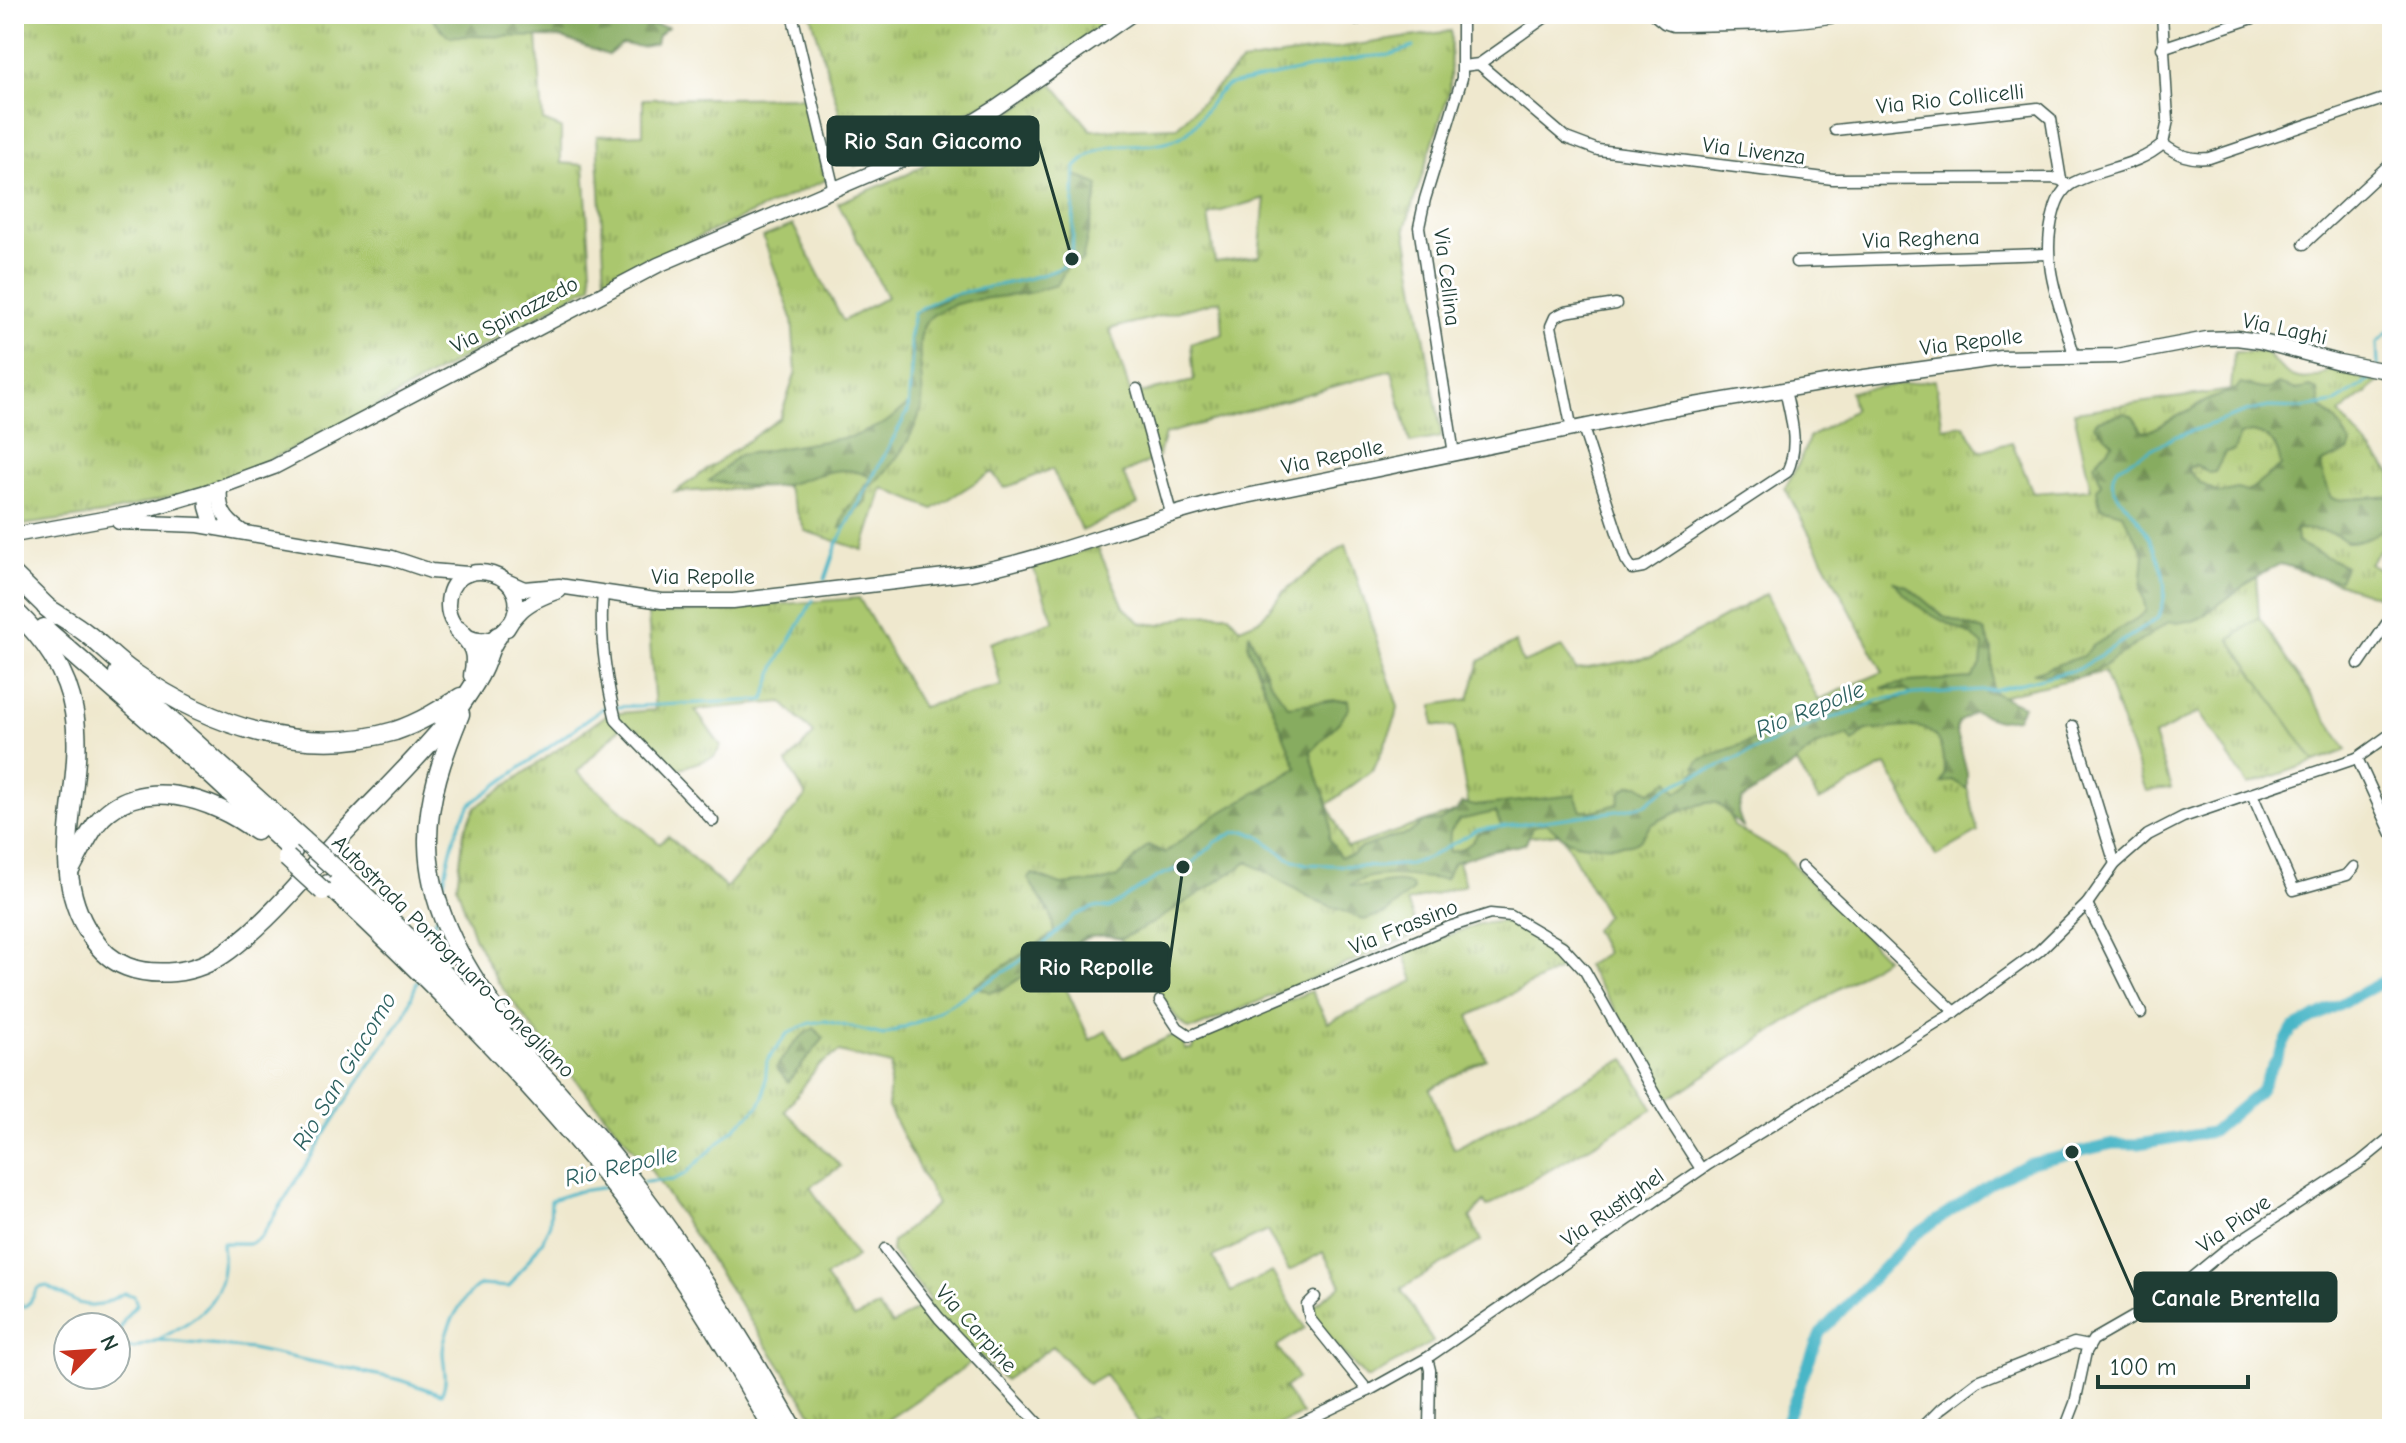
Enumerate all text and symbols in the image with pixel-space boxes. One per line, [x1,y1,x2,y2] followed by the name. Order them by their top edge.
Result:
[1875,78,2025,120] street label: Via Rio Collicelli
[828,117,1038,165] callout: Rio San Giacomo
[844,127,1022,155] text: Rio San Giacomo
[1701,132,1807,170] street label: Via Livenza
[1862,224,1980,254] street label: Via Reghena
[1428,227,1466,327] street label: Via Cellina
[446,270,583,359] street label: Via Spinazzedo
[2240,307,2330,351] street label: Via Laghi
[1918,323,2024,361] street label: Via Repolle
[1279,434,1385,480] street label: Via Repolle
[651,564,755,590] street label: Via Repolle
[1751,675,1869,743] water label: Rio Repolle
[327,830,580,1083] street label: Autostrada Portogruaro-Conegliano
[1345,893,1462,961] street label: Via Frassino
[1022,943,1169,991] callout: Rio Repolle
[1039,953,1154,981] text: Rio Repolle
[286,987,402,1155] water label: Rio San Giacomo
[562,1139,680,1193] water label: Rio Repolle
[1556,1163,1669,1253] street label: Via Rustighel
[2192,1189,2275,1259] street label: Via Piave
[2135,1273,2336,1321] callout: Canale Brentella
[930,1279,1022,1378] street label: Via Carpine
[2152,1284,2320,1312] text: Canale Brentella
[52,1311,132,1391] north arrow
[94,1331,124,1355] text: N
[2098,1339,2248,1389] scale bar
[2110,1353,2177,1381] text: 100 m

